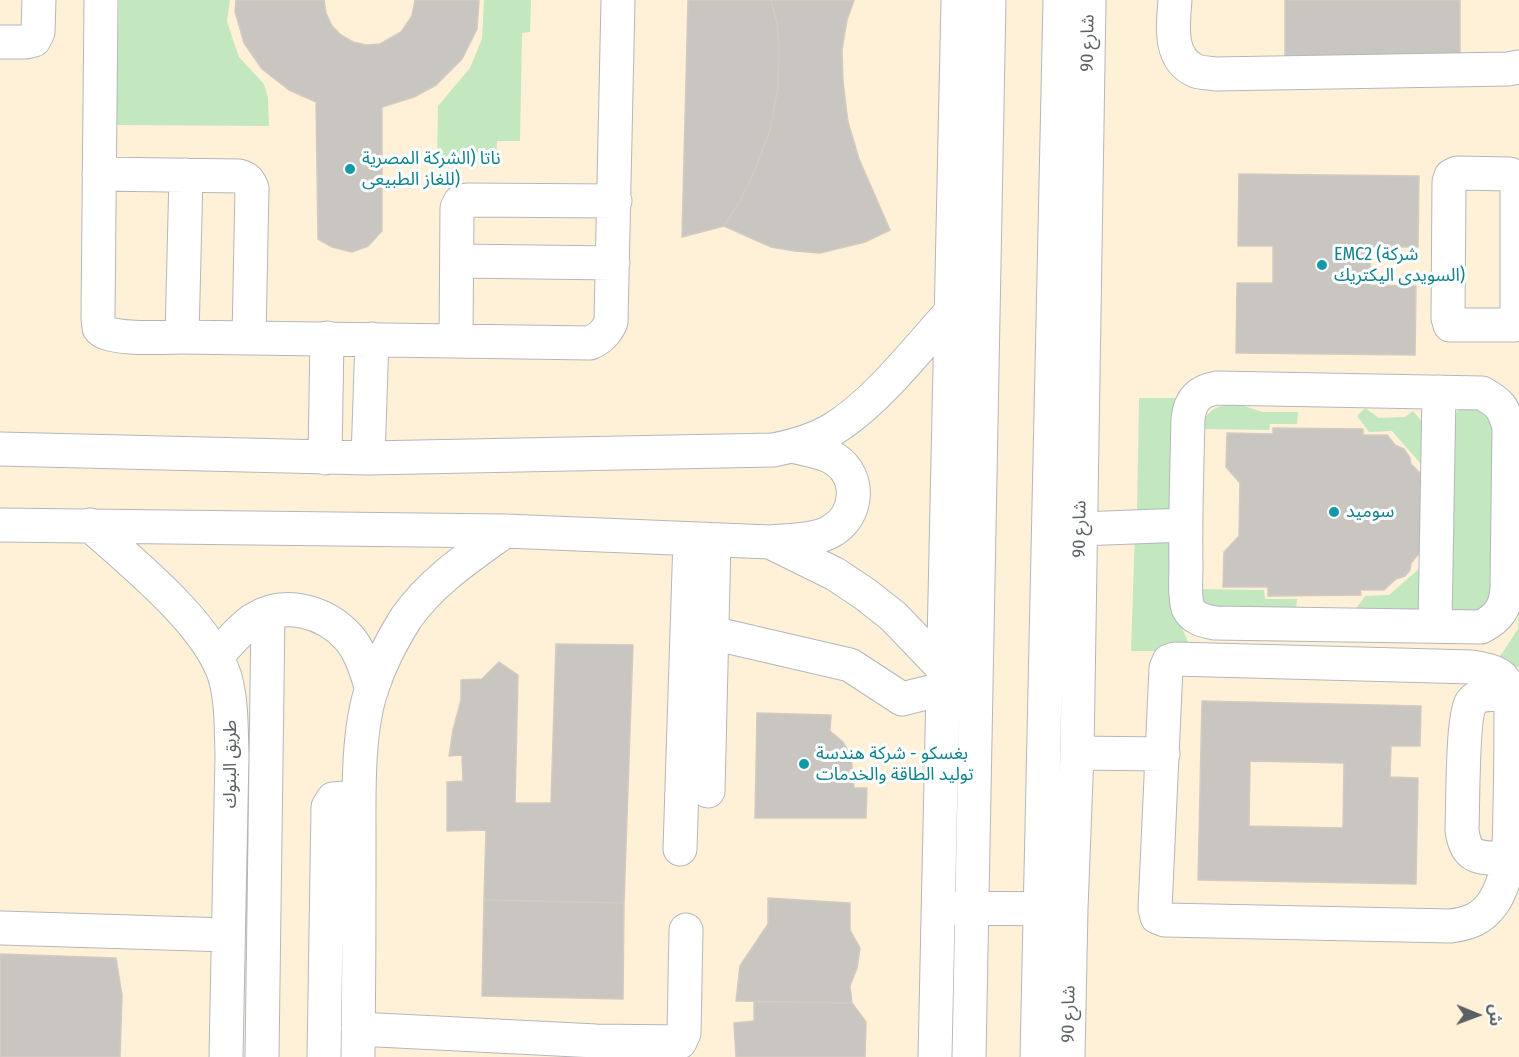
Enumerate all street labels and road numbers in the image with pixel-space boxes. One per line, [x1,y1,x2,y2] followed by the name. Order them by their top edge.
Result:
[1077,14,1099,72] street label: شارع 90
[1069,500,1091,558] street label: شارع 90
[220,720,242,808] street label: طريق البنوك
[1058,985,1080,1043] street label: شارع 90

